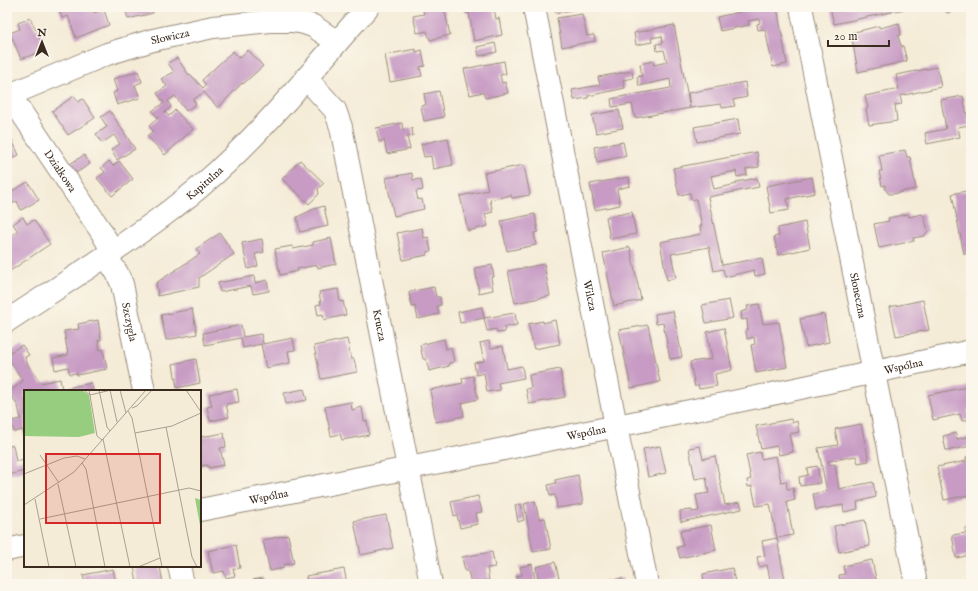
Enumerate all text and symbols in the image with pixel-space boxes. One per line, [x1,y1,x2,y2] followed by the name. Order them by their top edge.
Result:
[22,22,62,62] north arrow
[828,22,889,48] scale bar
[36,26,47,40] text: N
[150,26,191,48] street label: Słowicza
[834,29,857,44] text: 20 m
[40,147,79,195] street label: Działkowa
[184,164,227,204] street label: Kapitulna
[846,272,869,320] street label: Słoneczna
[580,279,599,313] street label: Wilcza
[118,301,140,343] street label: Szczygla
[369,308,389,343] street label: Krucza
[883,356,925,378] street label: Wspólna
[24,390,201,567] inset map
[566,422,607,444] street label: Wspólna
[248,486,290,508] street label: Wspólna

